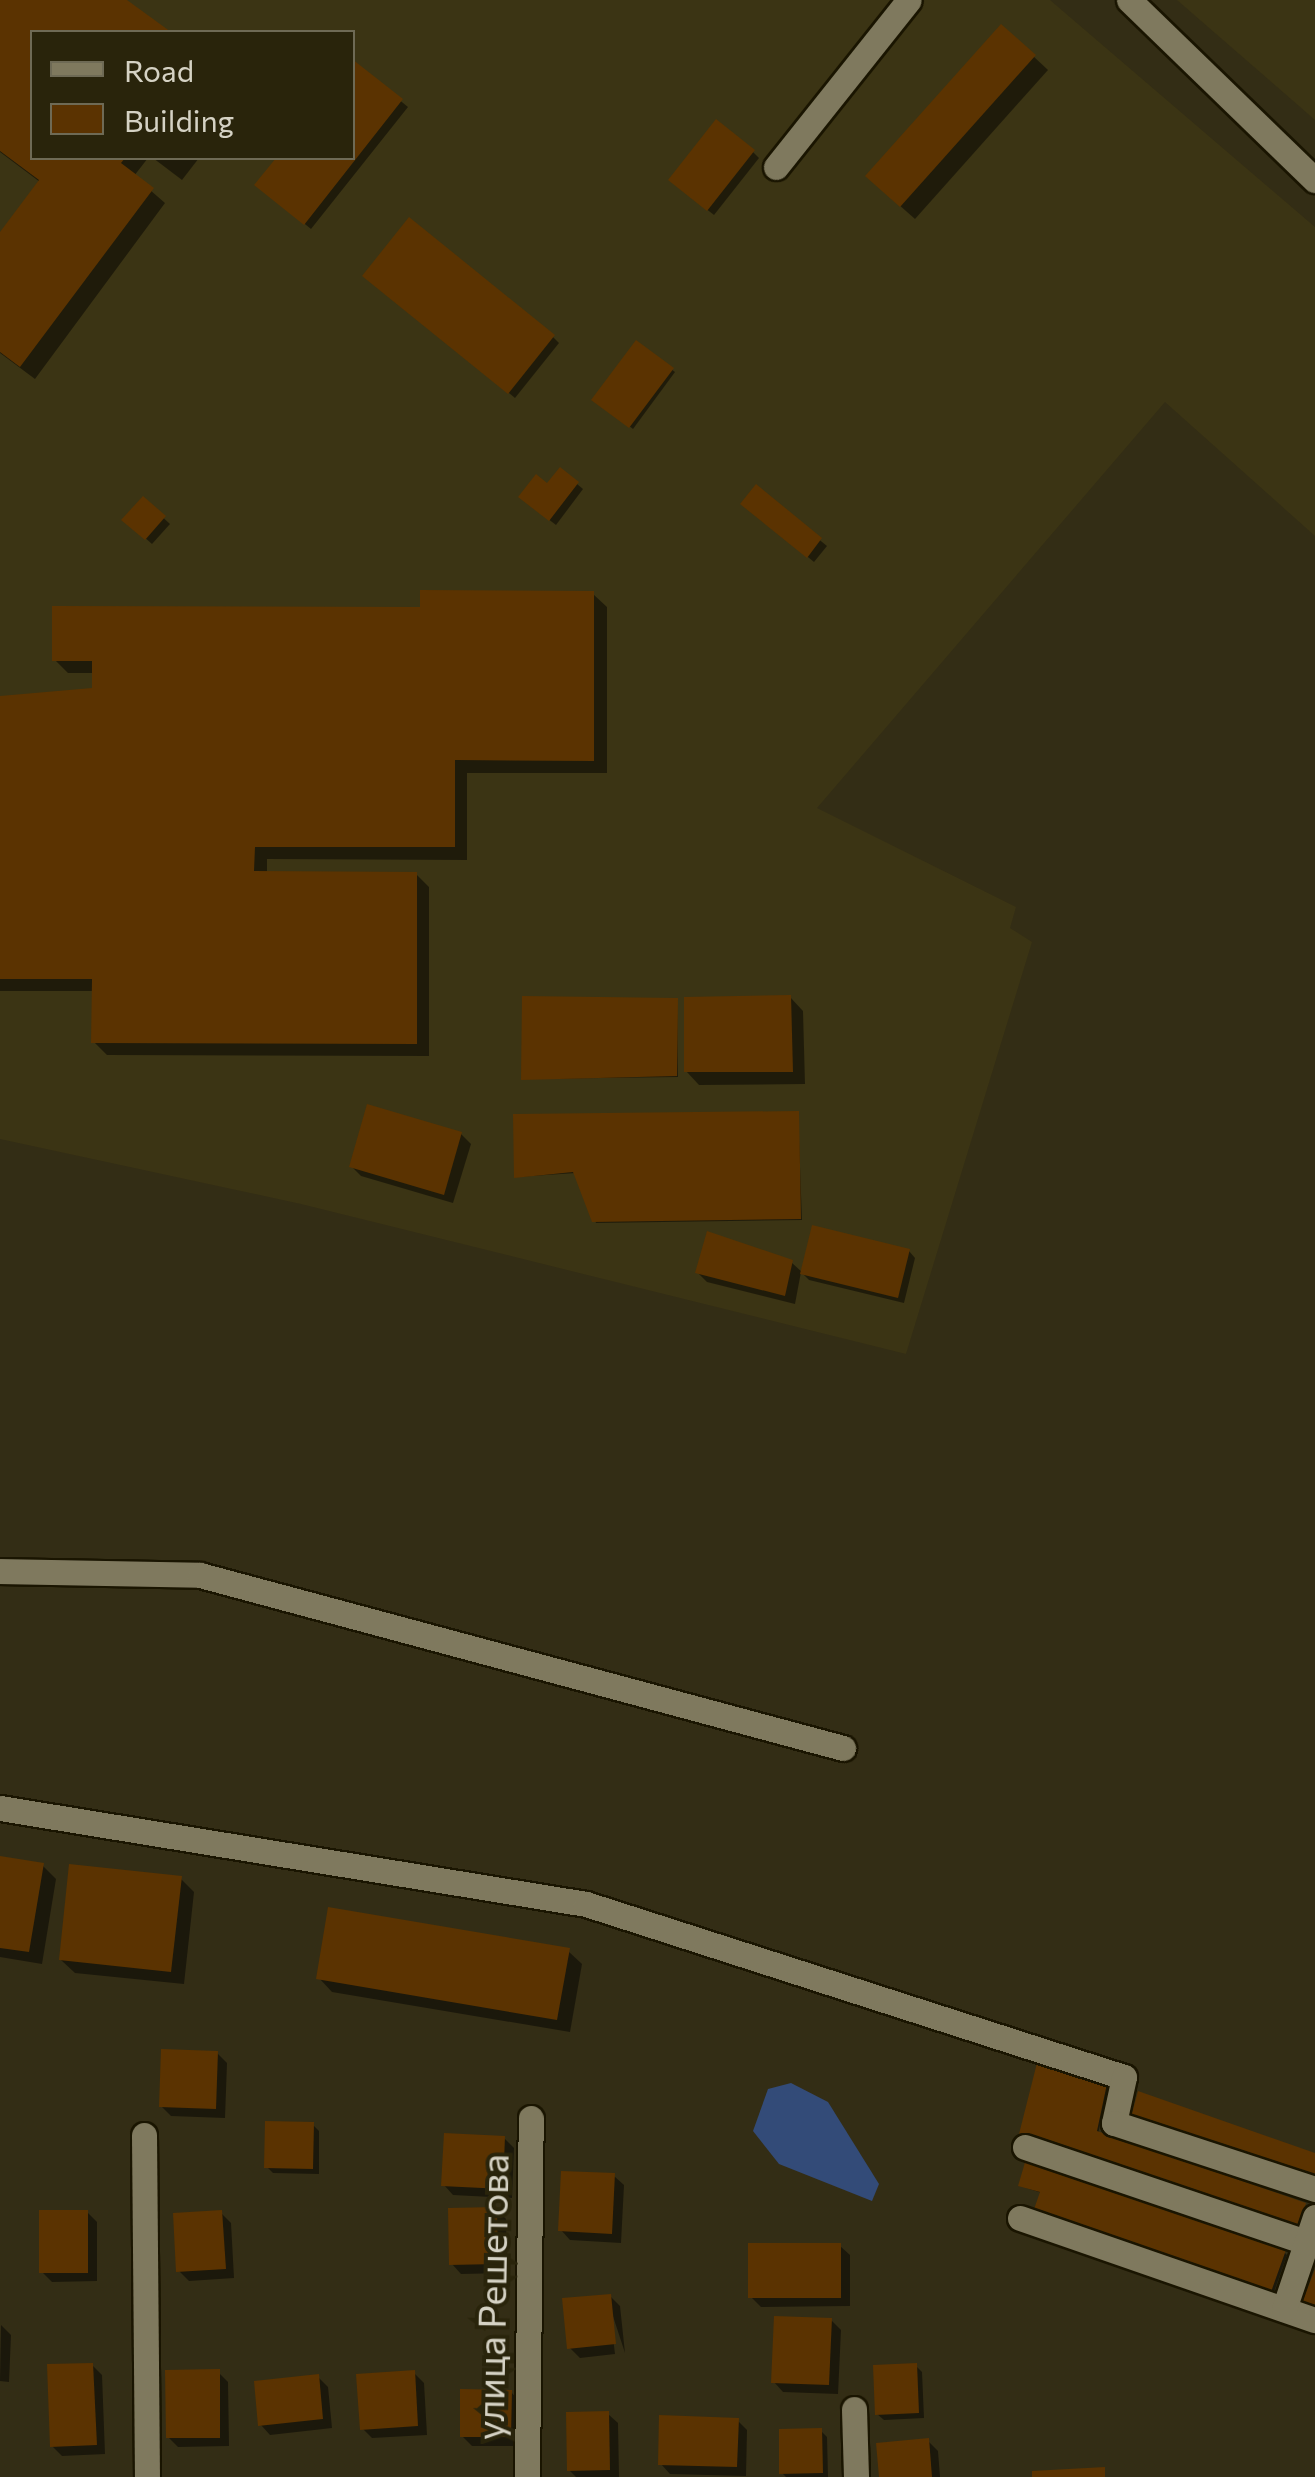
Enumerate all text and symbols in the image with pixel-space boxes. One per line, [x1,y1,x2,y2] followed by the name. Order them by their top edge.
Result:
[30,30,355,160] legend
[124,51,194,88] text: Road
[124,101,234,138] text: Building
[466,2154,516,2440] street label: улица Решетова

